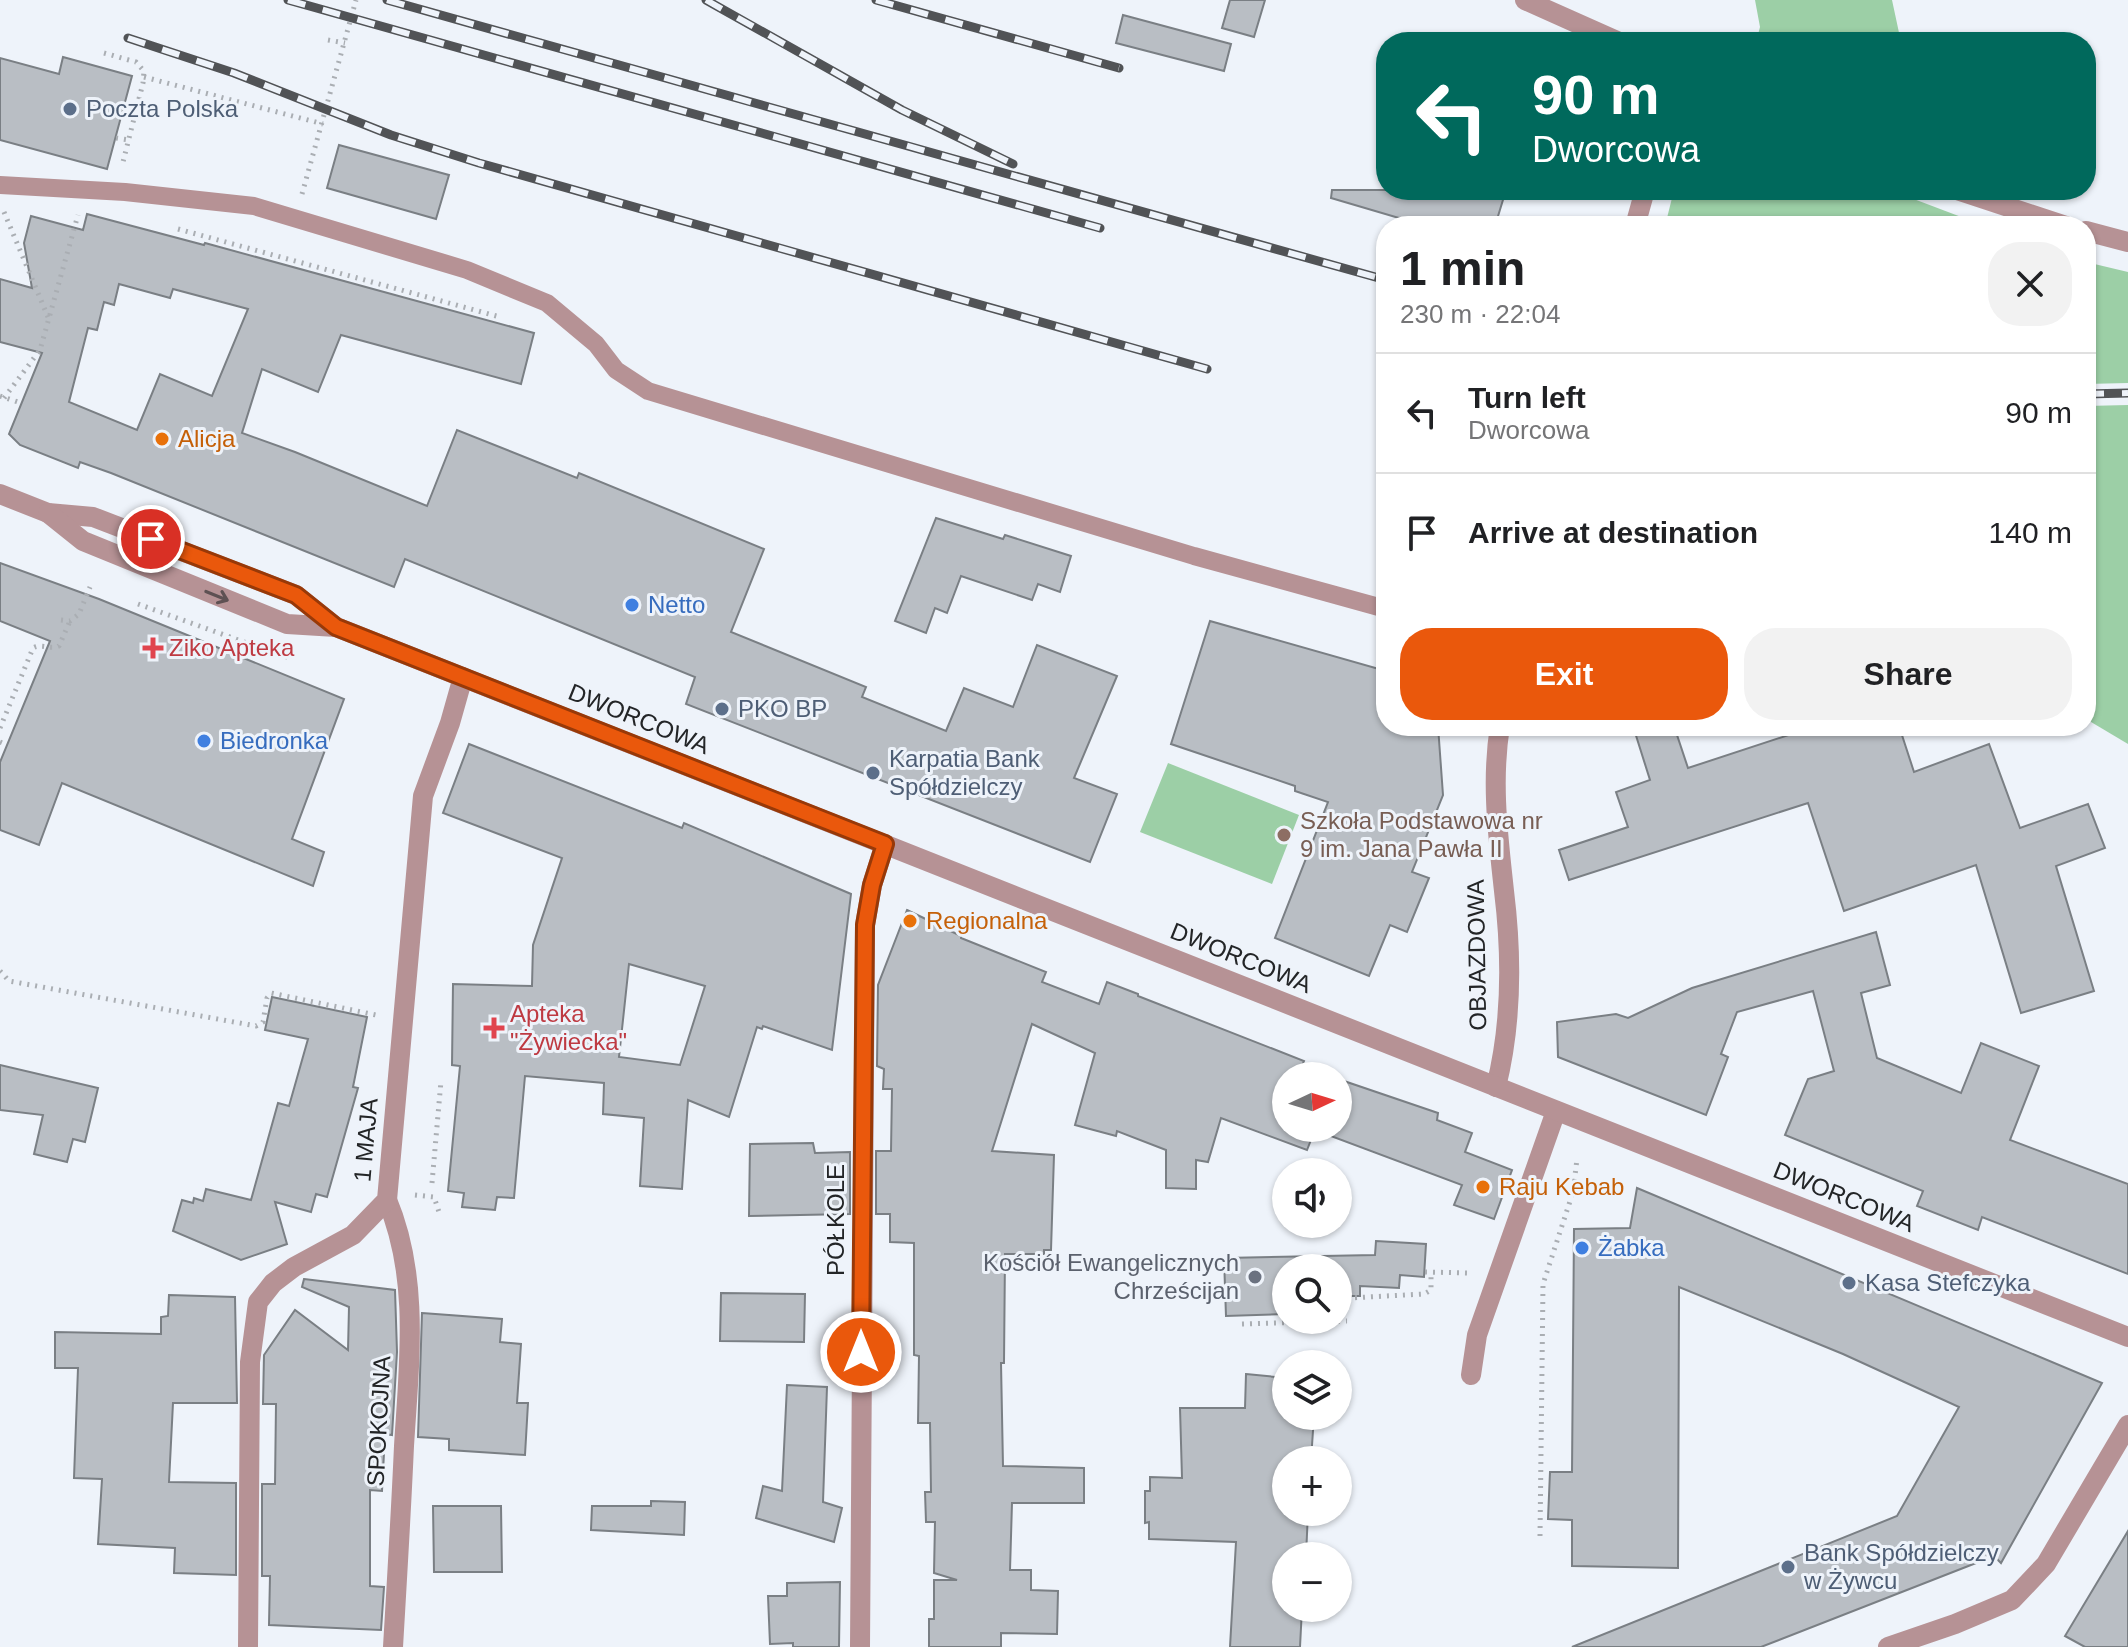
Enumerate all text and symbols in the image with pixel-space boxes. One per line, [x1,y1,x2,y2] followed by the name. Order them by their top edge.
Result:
[1532,63,1660,126] text: 90 m
[1400,64,1504,168] icon: left
[86,95,239,122] place label: Poczta Polska
[61,100,79,118] marker: Poczta Polska
[1532,129,1700,170] text: Dworcowa
[1400,242,1525,295] text: 1 min
[1988,242,2072,326] button: close
[1400,299,1560,329] text: 230 m · 22:04
[1468,381,1586,414] text: Turn left
[1400,391,1444,435] icon: left
[2005,396,2072,429] text: 90 m
[1468,415,1589,445] text: Dworcowa
[178,425,236,452] place label: Alicja
[153,430,171,448] marker: Alicja
[117,505,185,573] pin
[1400,511,1444,555] icon: arrive
[1468,516,1758,549] text: Arrive at destination
[1989,516,2072,549] text: 140 m
[129,517,173,561] icon: arrive
[204,590,229,604] one-way arrow
[648,591,705,618] place label: Netto
[623,596,641,614] marker: Netto
[1400,628,1728,720] button: Exit
[1744,628,2072,720] button: Share
[169,634,295,661] place label: Ziko Apteka
[144,639,162,657] marker: Ziko Apteka
[565,678,714,759] street label: DWORCOWA
[738,695,827,722] place label: PKO BP
[713,700,731,718] marker: PKO BP
[220,727,329,754] place label: Biedronka
[195,732,213,750] marker: Biedronka
[889,745,1041,800] place label: Karpatia Bank Spółdzielczy
[864,764,882,782] marker: Karpatia Bank Spółdzielczy
[1300,807,1543,862] place label: Szkoła Podstawowa nr 9 im. Jana Pawła II
[1275,826,1293,844] marker: Szkoła Podstawowa nr 9 im. Jana Pawła II
[1462,879,1491,1031] street label: OBJAZDOWA
[926,907,1048,934] place label: Regionalna
[901,912,919,930] marker: Regionalna
[1167,917,1316,998] street label: DWORCOWA
[510,1000,627,1055] place label: Apteka "Żywiecka"
[485,1019,503,1037] marker: Apteka "Żywiecka"
[1272,1062,1352,1142] north arrow
[1272,1062,1352,1622] map controls
[348,1097,383,1183] street label: 1 MAJA
[1770,1156,1919,1237] street label: DWORCOWA
[1272,1158,1352,1238] button: sound
[822,1164,849,1276] street label: PÓŁKOLE
[1499,1173,1624,1200] place label: Raju Kebab
[1474,1178,1492,1196] marker: Raju Kebab
[1598,1234,1665,1261] place label: Żabka
[1573,1239,1591,1257] marker: Żabka
[983,1249,1239,1304] place label: Kościół Ewangelicznych Chrześcijan
[1272,1254,1352,1334] button: search
[1246,1268,1264,1286] marker: Kościół Ewangelicznych Chrześcijan
[1865,1269,2031,1296] place label: Kasa Stefczyka
[1840,1274,1858,1292] marker: Kasa Stefczyka
[819,1310,903,1394] position arrow
[1272,1350,1352,1430] button: layers
[362,1355,395,1487] street label: SPOKOJNA
[1272,1446,1352,1526] button: +
[1803,1539,1999,1594] place label: Bank Spółdzielczy w Żywcu
[1272,1542,1352,1622] button: −
[1779,1558,1797,1576] marker: Bank Spółdzielczy w Żywcu

